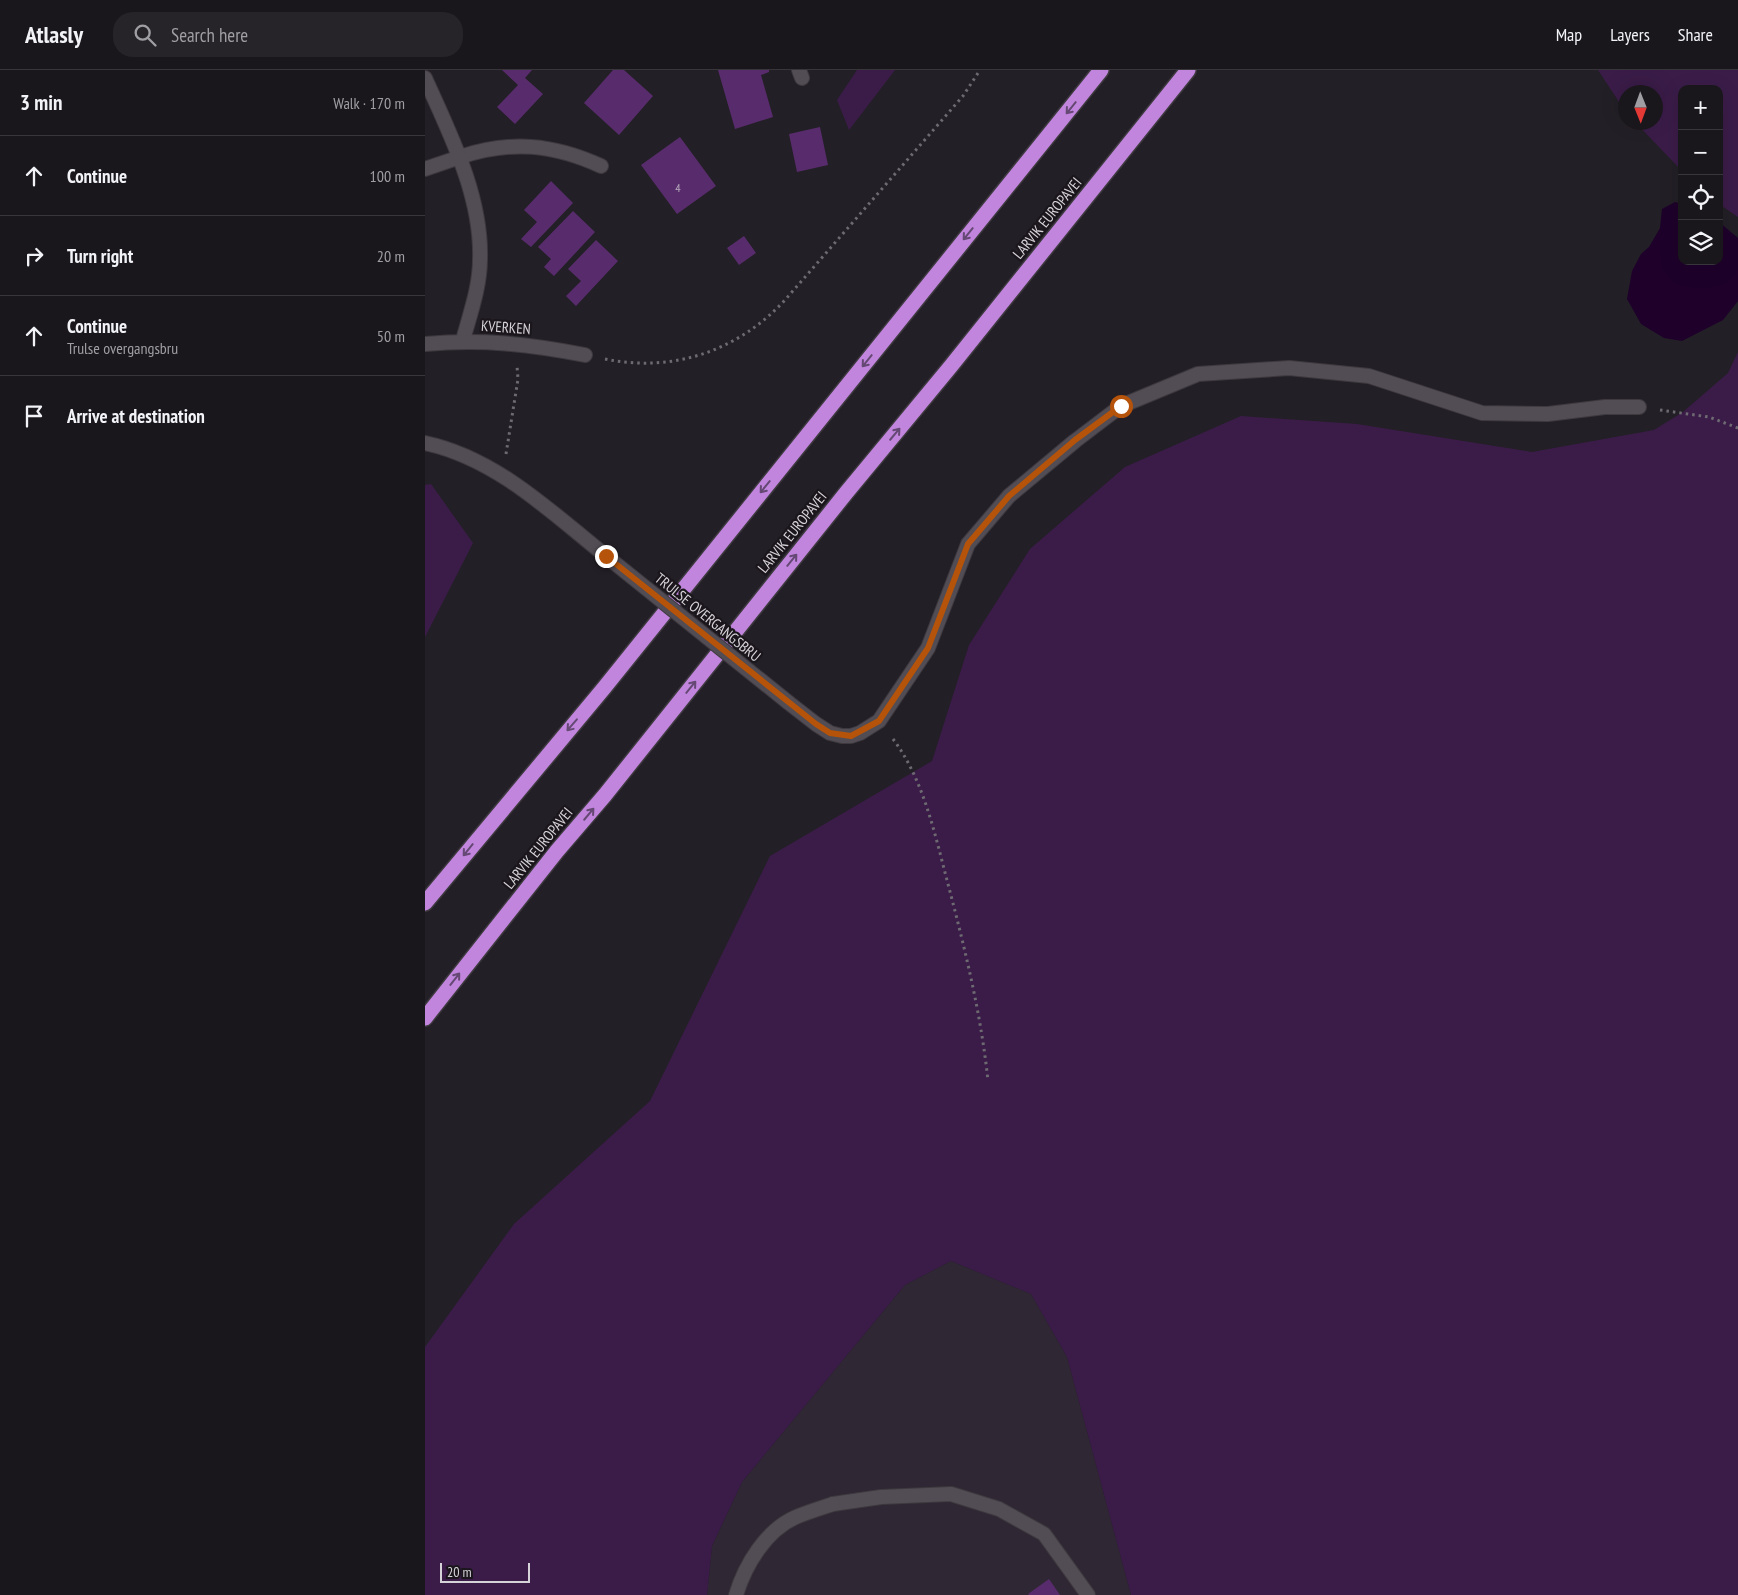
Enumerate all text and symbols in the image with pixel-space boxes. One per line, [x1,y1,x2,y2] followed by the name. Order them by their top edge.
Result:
[113,12,463,57] search box
[25,19,83,50] text: Atlasly
[131,21,159,49] icon: search
[171,23,248,47] text: Search here
[1556,23,1582,46] text: Map
[1610,23,1650,46] text: Layers
[1678,23,1713,46] text: Share
[1618,85,1663,130] north arrow
[1678,85,1723,265] map controls
[1678,85,1723,130] button: +
[20,89,62,116] text: 3 min
[333,93,405,113] text: Walk · 170 m
[1065,101,1076,114] one-way arrow
[1678,130,1723,175] button: −
[20,162,48,190] icon: ahead
[67,164,127,188] text: Continue
[370,166,405,186] text: 100 m
[1008,173,1086,263] street label: LARVIK EUROPAVEI
[1678,175,1723,220] button: locate
[675,180,681,195] house number: 4
[1678,220,1723,265] button: layers
[963,227,974,240] one-way arrow
[20,242,48,270] icon: right
[67,244,133,268] text: Turn right
[377,246,405,266] text: 20 m
[67,314,127,338] text: Continue
[481,316,531,338] street label: KVERKEN
[20,322,48,350] icon: ahead
[377,326,405,346] text: 50 m
[67,338,178,358] text: Trulse overgangsbru
[861,354,872,367] one-way arrow
[1110,395,1133,418] route start
[20,402,48,430] icon: arrive
[67,404,205,428] text: Arrive at destination
[889,428,901,441] one-way arrow
[759,480,770,493] one-way arrow
[753,487,831,577] street label: LARVIK EUROPAVEI
[595,545,618,568] route end
[787,554,798,567] one-way arrow
[651,569,765,665] street label: TRULSE OVERGANGSBRU
[685,681,696,694] one-way arrow
[567,718,578,731] one-way arrow
[499,803,577,893] street label: LARVIK EUROPAVEI
[583,807,594,820] one-way arrow
[463,843,474,856] one-way arrow
[450,973,461,986] one-way arrow
[440,1560,530,1583] scale bar
[447,1563,472,1581] text: 20 m

